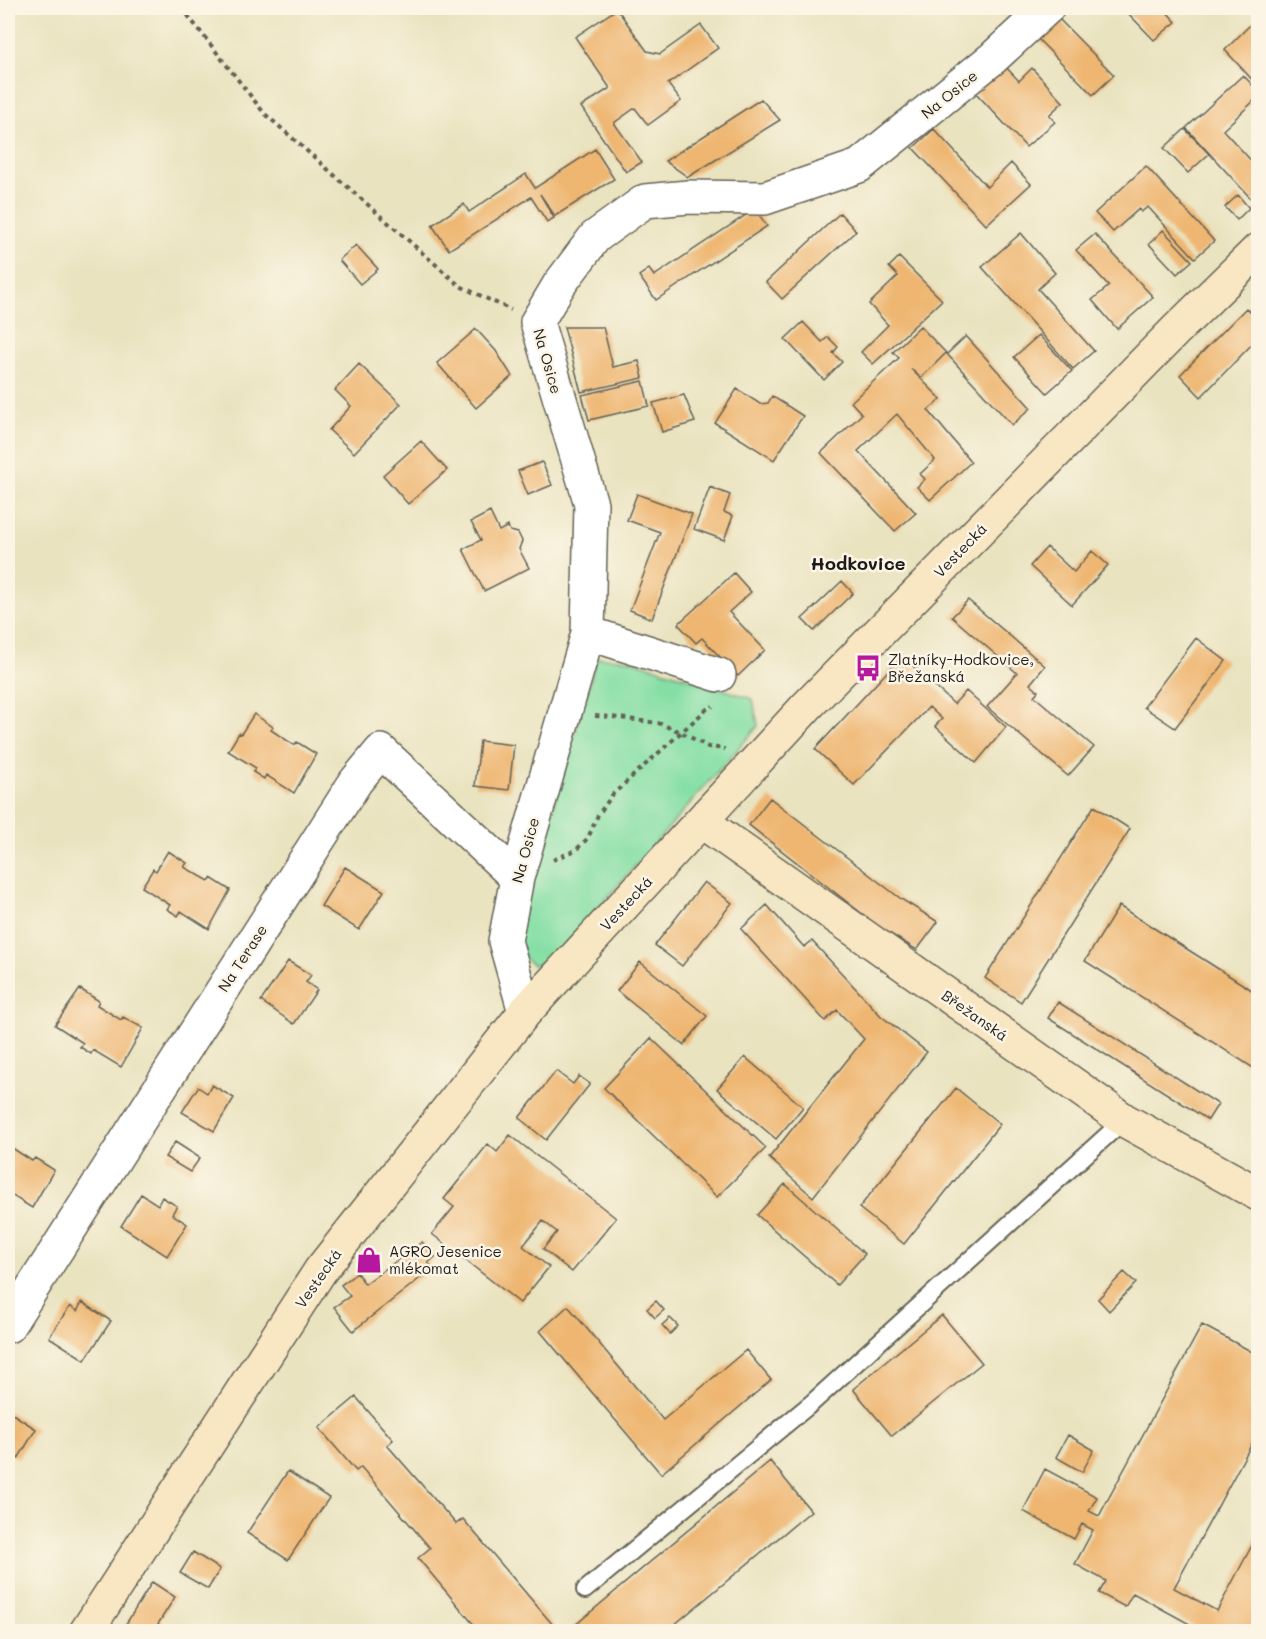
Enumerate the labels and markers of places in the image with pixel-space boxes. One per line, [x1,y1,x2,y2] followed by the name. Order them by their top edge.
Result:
[888,649,1034,686] place label: Zlatníky-Hodkovice, Břežanská
[853,653,883,683] bus stop icon: Zlatníky-Hodkovice, Břežanská
[389,1241,502,1278] place label: AGRO Jesenice mlékomat
[354,1245,384,1275] shop icon: AGRO Jesenice mlékomat

